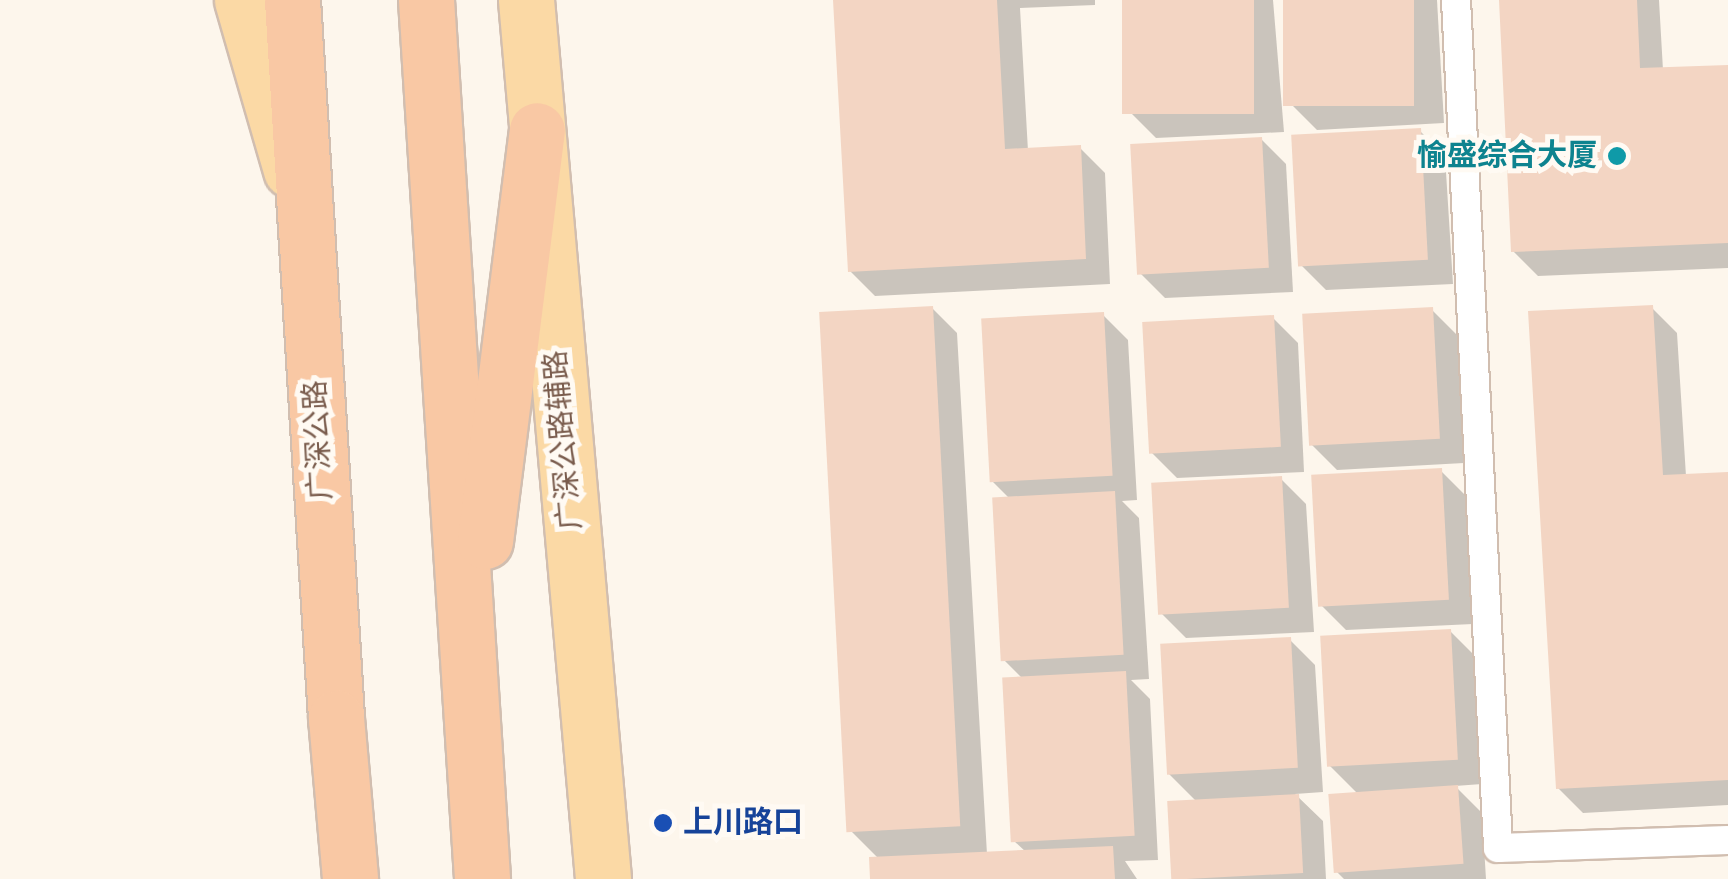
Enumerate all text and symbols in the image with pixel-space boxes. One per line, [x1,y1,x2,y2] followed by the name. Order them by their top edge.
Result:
[1417,138,1597,174] place label: 愉盛综合大厦
[1606,145,1628,167] marker: 愉盛综合大厦
[538,349,590,531] street label: 广深公路辅路
[298,379,340,501] street label: 广深公路
[683,805,803,841] place label: 上川路口
[652,812,674,834] marker: 上川路口

